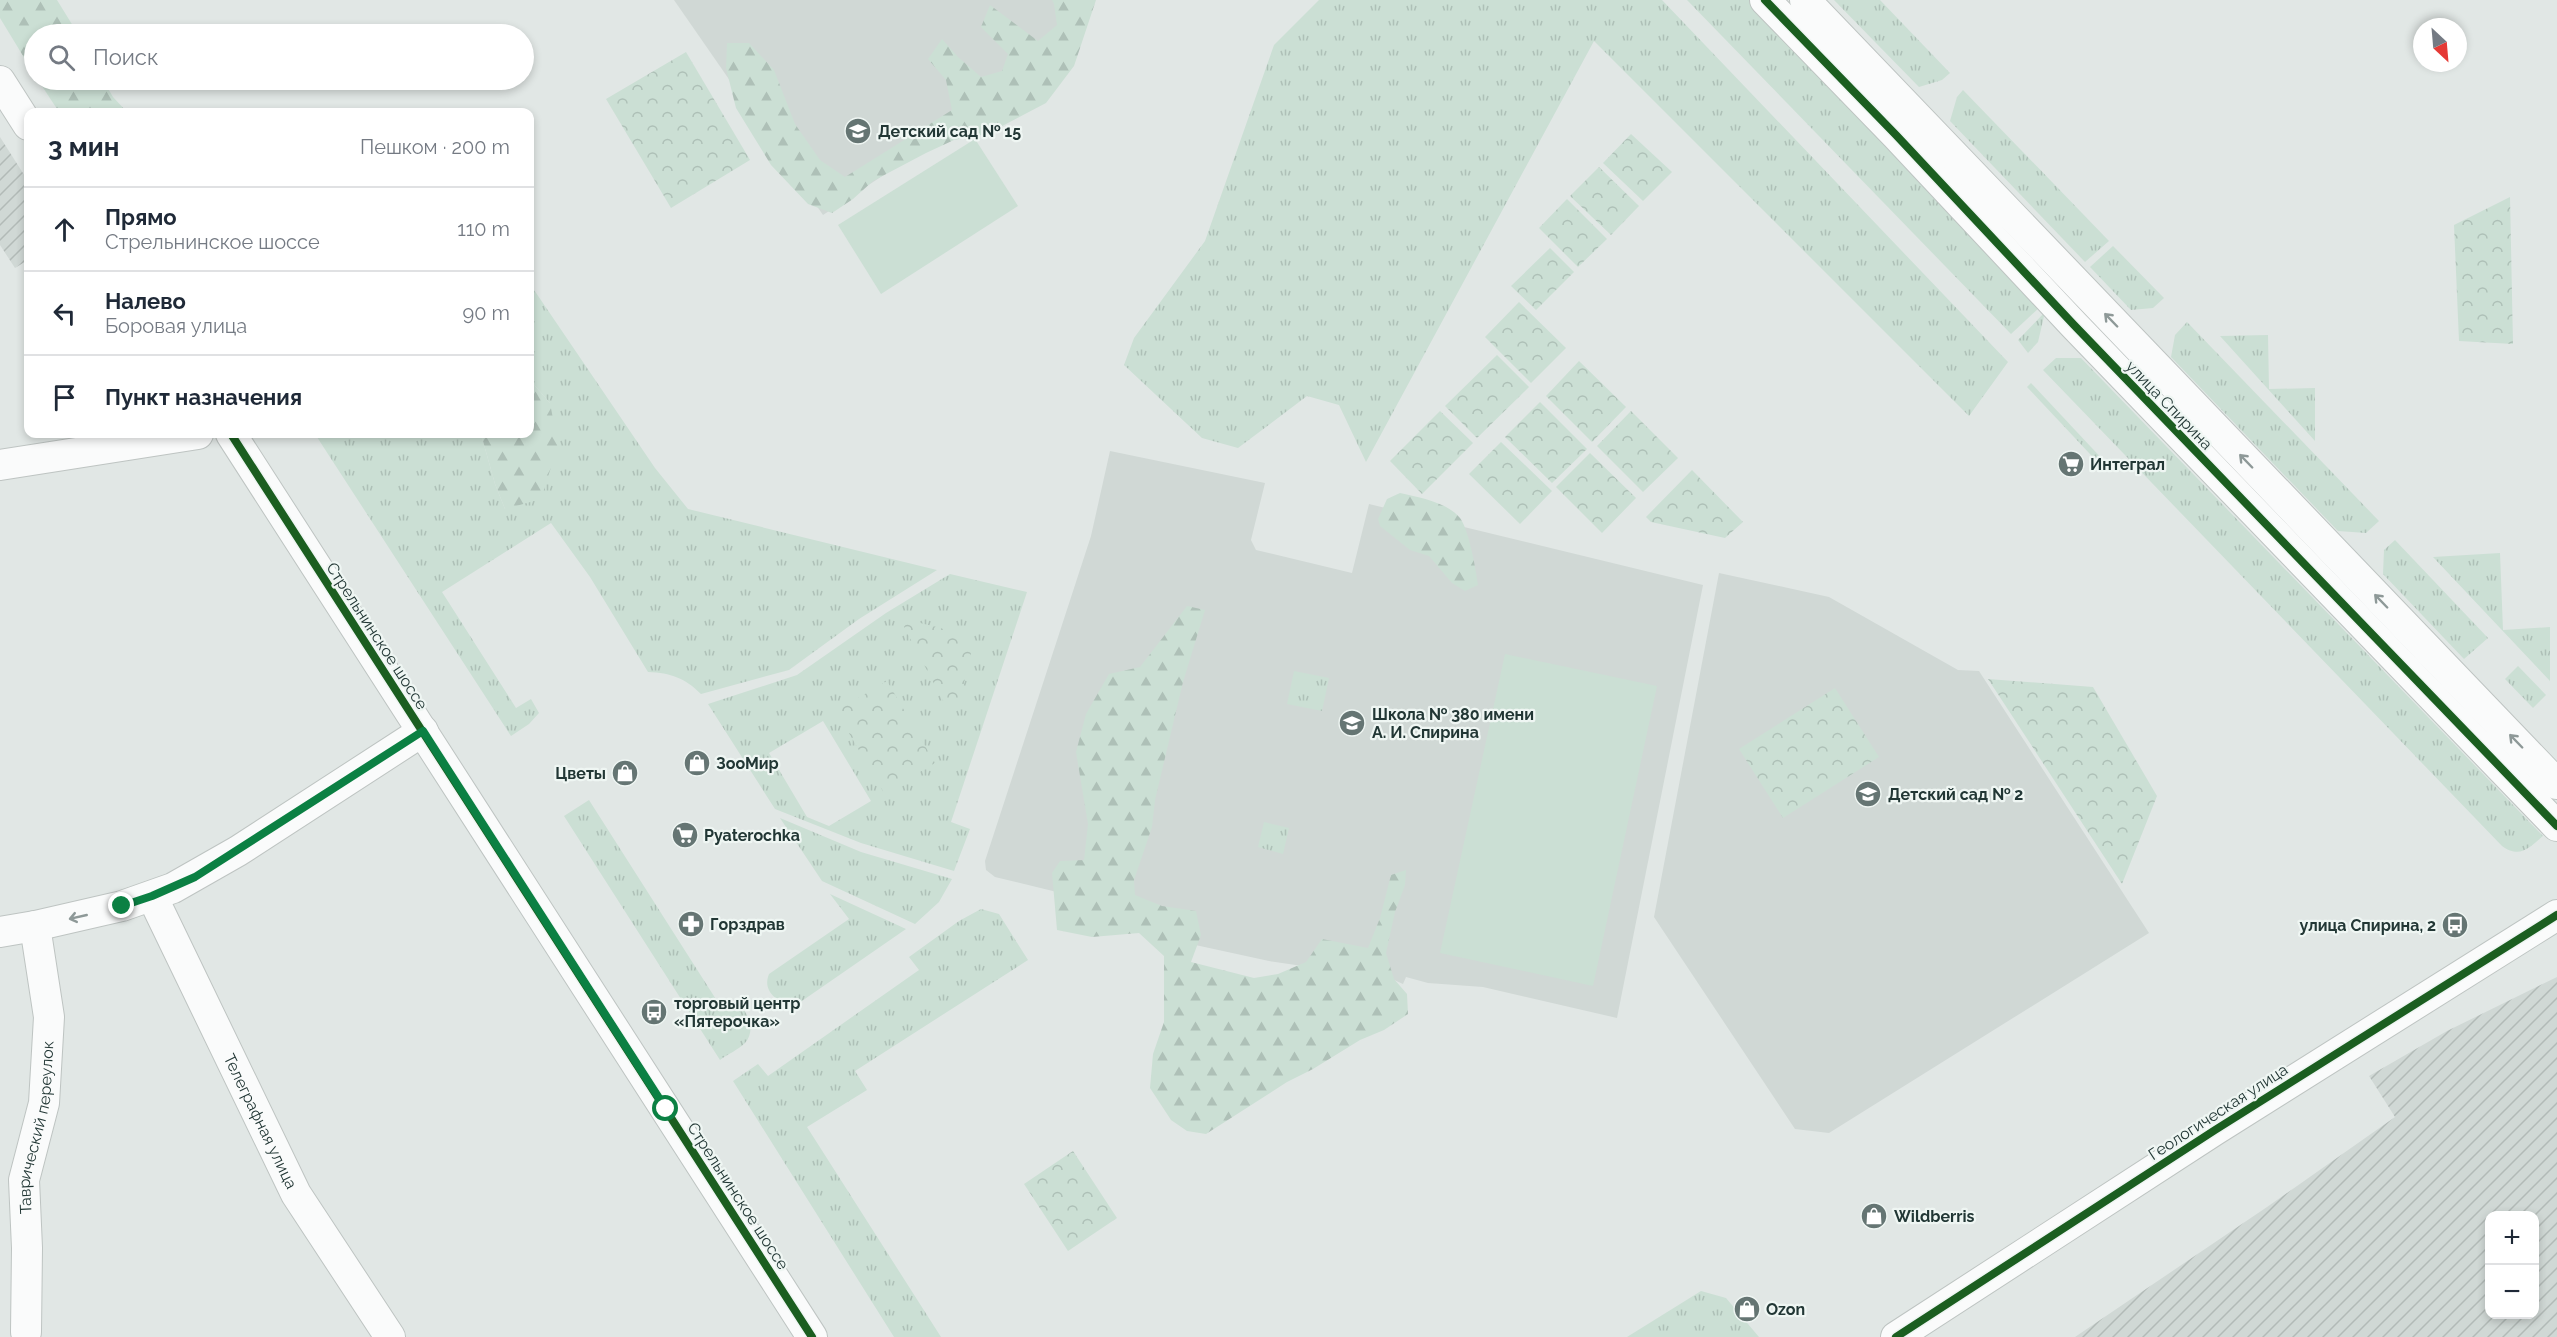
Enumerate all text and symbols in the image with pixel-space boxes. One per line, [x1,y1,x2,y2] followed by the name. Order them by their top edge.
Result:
[2413,18,2467,72] north arrow
[24,24,534,90] search box
[45,41,78,74] icon: search
[93,44,158,70] text: Поиск
[843,116,873,146] school or university icon: Детский сад № 15
[878,122,1021,141] place label: Детский сад № 15
[48,132,119,162] text: 3 мин
[360,135,510,159] text: Пешком · 200 m
[105,204,177,230] text: Прямо
[48,213,81,246] icon: ahead
[457,217,510,241] text: 110 m
[105,230,320,254] text: Стрельнинское шоссе
[105,288,186,314] text: Налево
[48,297,81,330] icon: left
[463,301,510,325] text: 90 m
[2103,313,2118,328] one-way arrow
[105,314,247,338] text: Боровая улица
[2122,357,2216,453] street label: улица Спирина
[48,381,81,414] icon: arrive
[105,384,302,410] text: Пункт назначения
[2056,449,2086,479] supermarket icon: Интеграл
[2238,453,2253,468] one-way arrow
[2090,455,2165,474] place label: Интеграл
[322,559,432,713] street label: Стрельнинское шоссе
[2373,594,2388,609] one-way arrow
[1372,705,1534,742] place label: Школа № 380 имени А. И. Спирина
[1337,708,1367,738] school or university icon: Школа № 380 имени А. И. Спирина
[2509,734,2524,749] one-way arrow
[682,748,712,778] shop icon: ЗооМир
[716,754,779,773] place label: ЗооМир
[610,758,640,788] shop icon: Цветы
[555,764,606,783] place label: Цветы
[1853,779,1883,809] school or university icon: Детский сад № 2
[1888,785,2023,804] place label: Детский сад № 2
[670,820,700,850] supermarket icon: Pyaterochka
[704,826,800,845] place label: Pyaterochka
[108,892,134,918] route end
[676,909,706,939] pharmacy icon: Горздрав
[2440,910,2470,940] bus stop icon: улица Спирина, 2
[69,911,88,923] one-way arrow
[710,915,785,934] place label: Горздрав
[2299,916,2436,935] place label: улица Спирина, 2
[674,994,800,1031] place label: торговый центр «Пятерочка»
[639,997,669,1027] bus stop icon: торговый центр «Пятерочка»
[14,1040,57,1214] street label: Таврический переулок
[220,1051,301,1192] street label: Телеграфная улица
[2145,1060,2291,1164] street label: Геологическая улица
[652,1095,678,1121] route start
[683,1119,793,1273] street label: Стрельнинское шоссе
[1859,1201,1889,1231] shop icon: Wildberris
[1894,1207,1975,1226] place label: Wildberris
[2485,1211,2539,1319] map controls
[2485,1211,2539,1265] button: +
[2485,1265,2539,1319] button: −
[1732,1294,1762,1324] shop icon: Ozon
[1766,1300,1805,1319] place label: Ozon

